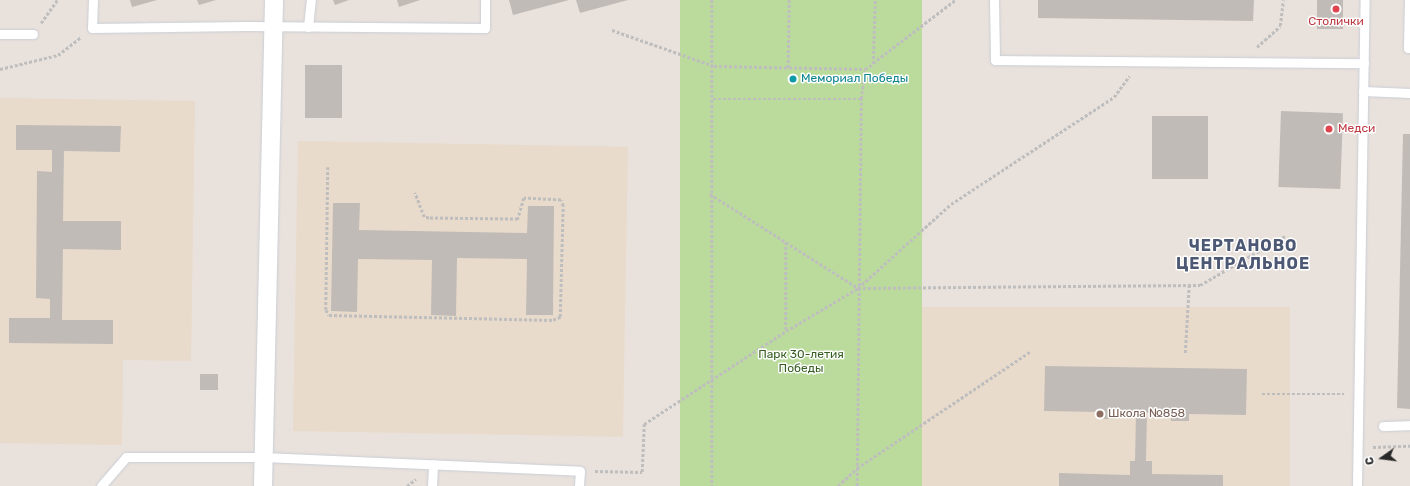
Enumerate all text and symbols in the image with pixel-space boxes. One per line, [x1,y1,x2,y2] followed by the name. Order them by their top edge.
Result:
[1331,4,1341,14] marker: Столички
[1308,15,1364,29] place label: Столички
[801,72,908,86] place label: Мемориал Победы
[788,74,798,84] marker: Мемориал Победы
[1338,122,1375,136] place label: Медси
[1323,123,1335,135] marker: Медси
[1176,236,1310,274] district label: ЧЕРТАНОВО ЦЕНТРАЛЬНОЕ
[758,348,844,376] park label: Парк 30-летия Победы
[1108,407,1185,421] place label: Школа №858
[1095,409,1105,419] marker: Школа №858
[1362,438,1402,478] north arrow
[1363,456,1377,466] text: С

